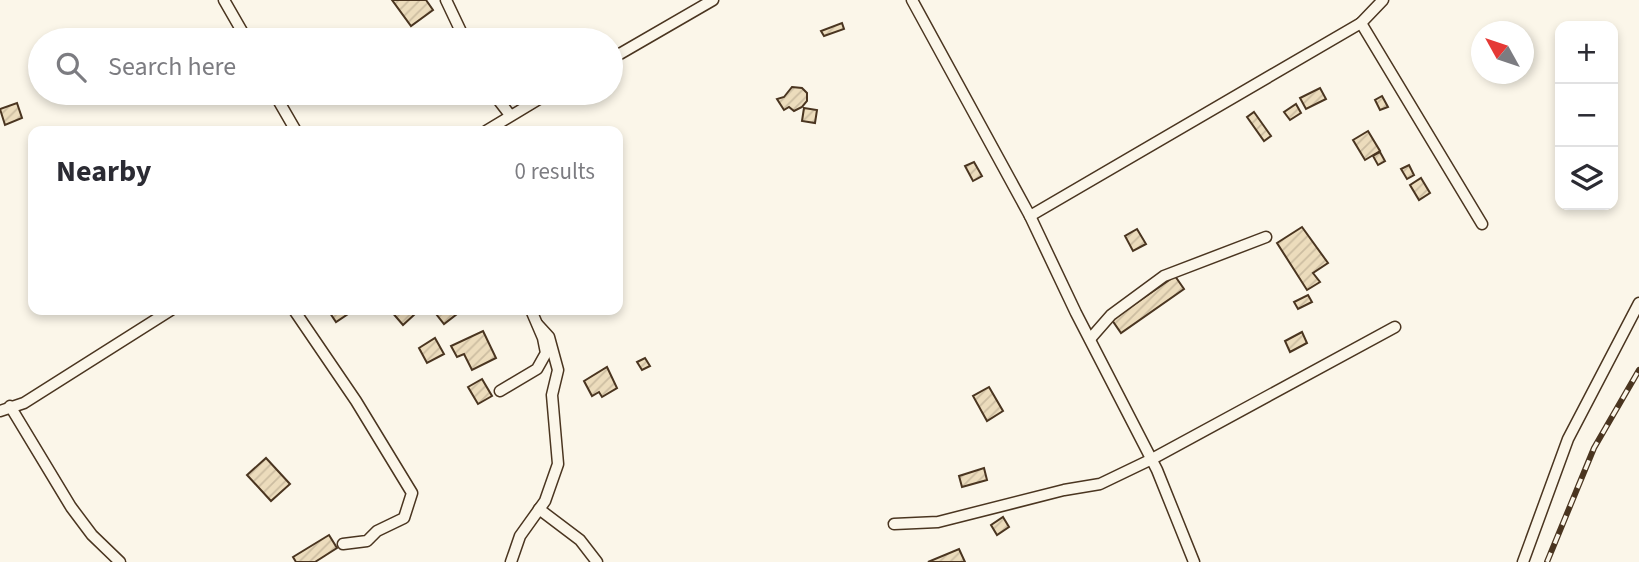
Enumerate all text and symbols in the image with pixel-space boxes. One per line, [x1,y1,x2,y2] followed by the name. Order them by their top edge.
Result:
[1471,21,1534,84] north arrow
[1555,21,1618,210] map controls
[1555,21,1618,84] button: +
[28,28,623,105] search box
[52,48,90,86] icon: search
[108,48,236,85] text: Search here
[1555,84,1618,147] button: −
[1555,147,1618,210] button: layers
[56,150,151,193] text: Nearby
[515,155,595,188] text: 0 results

